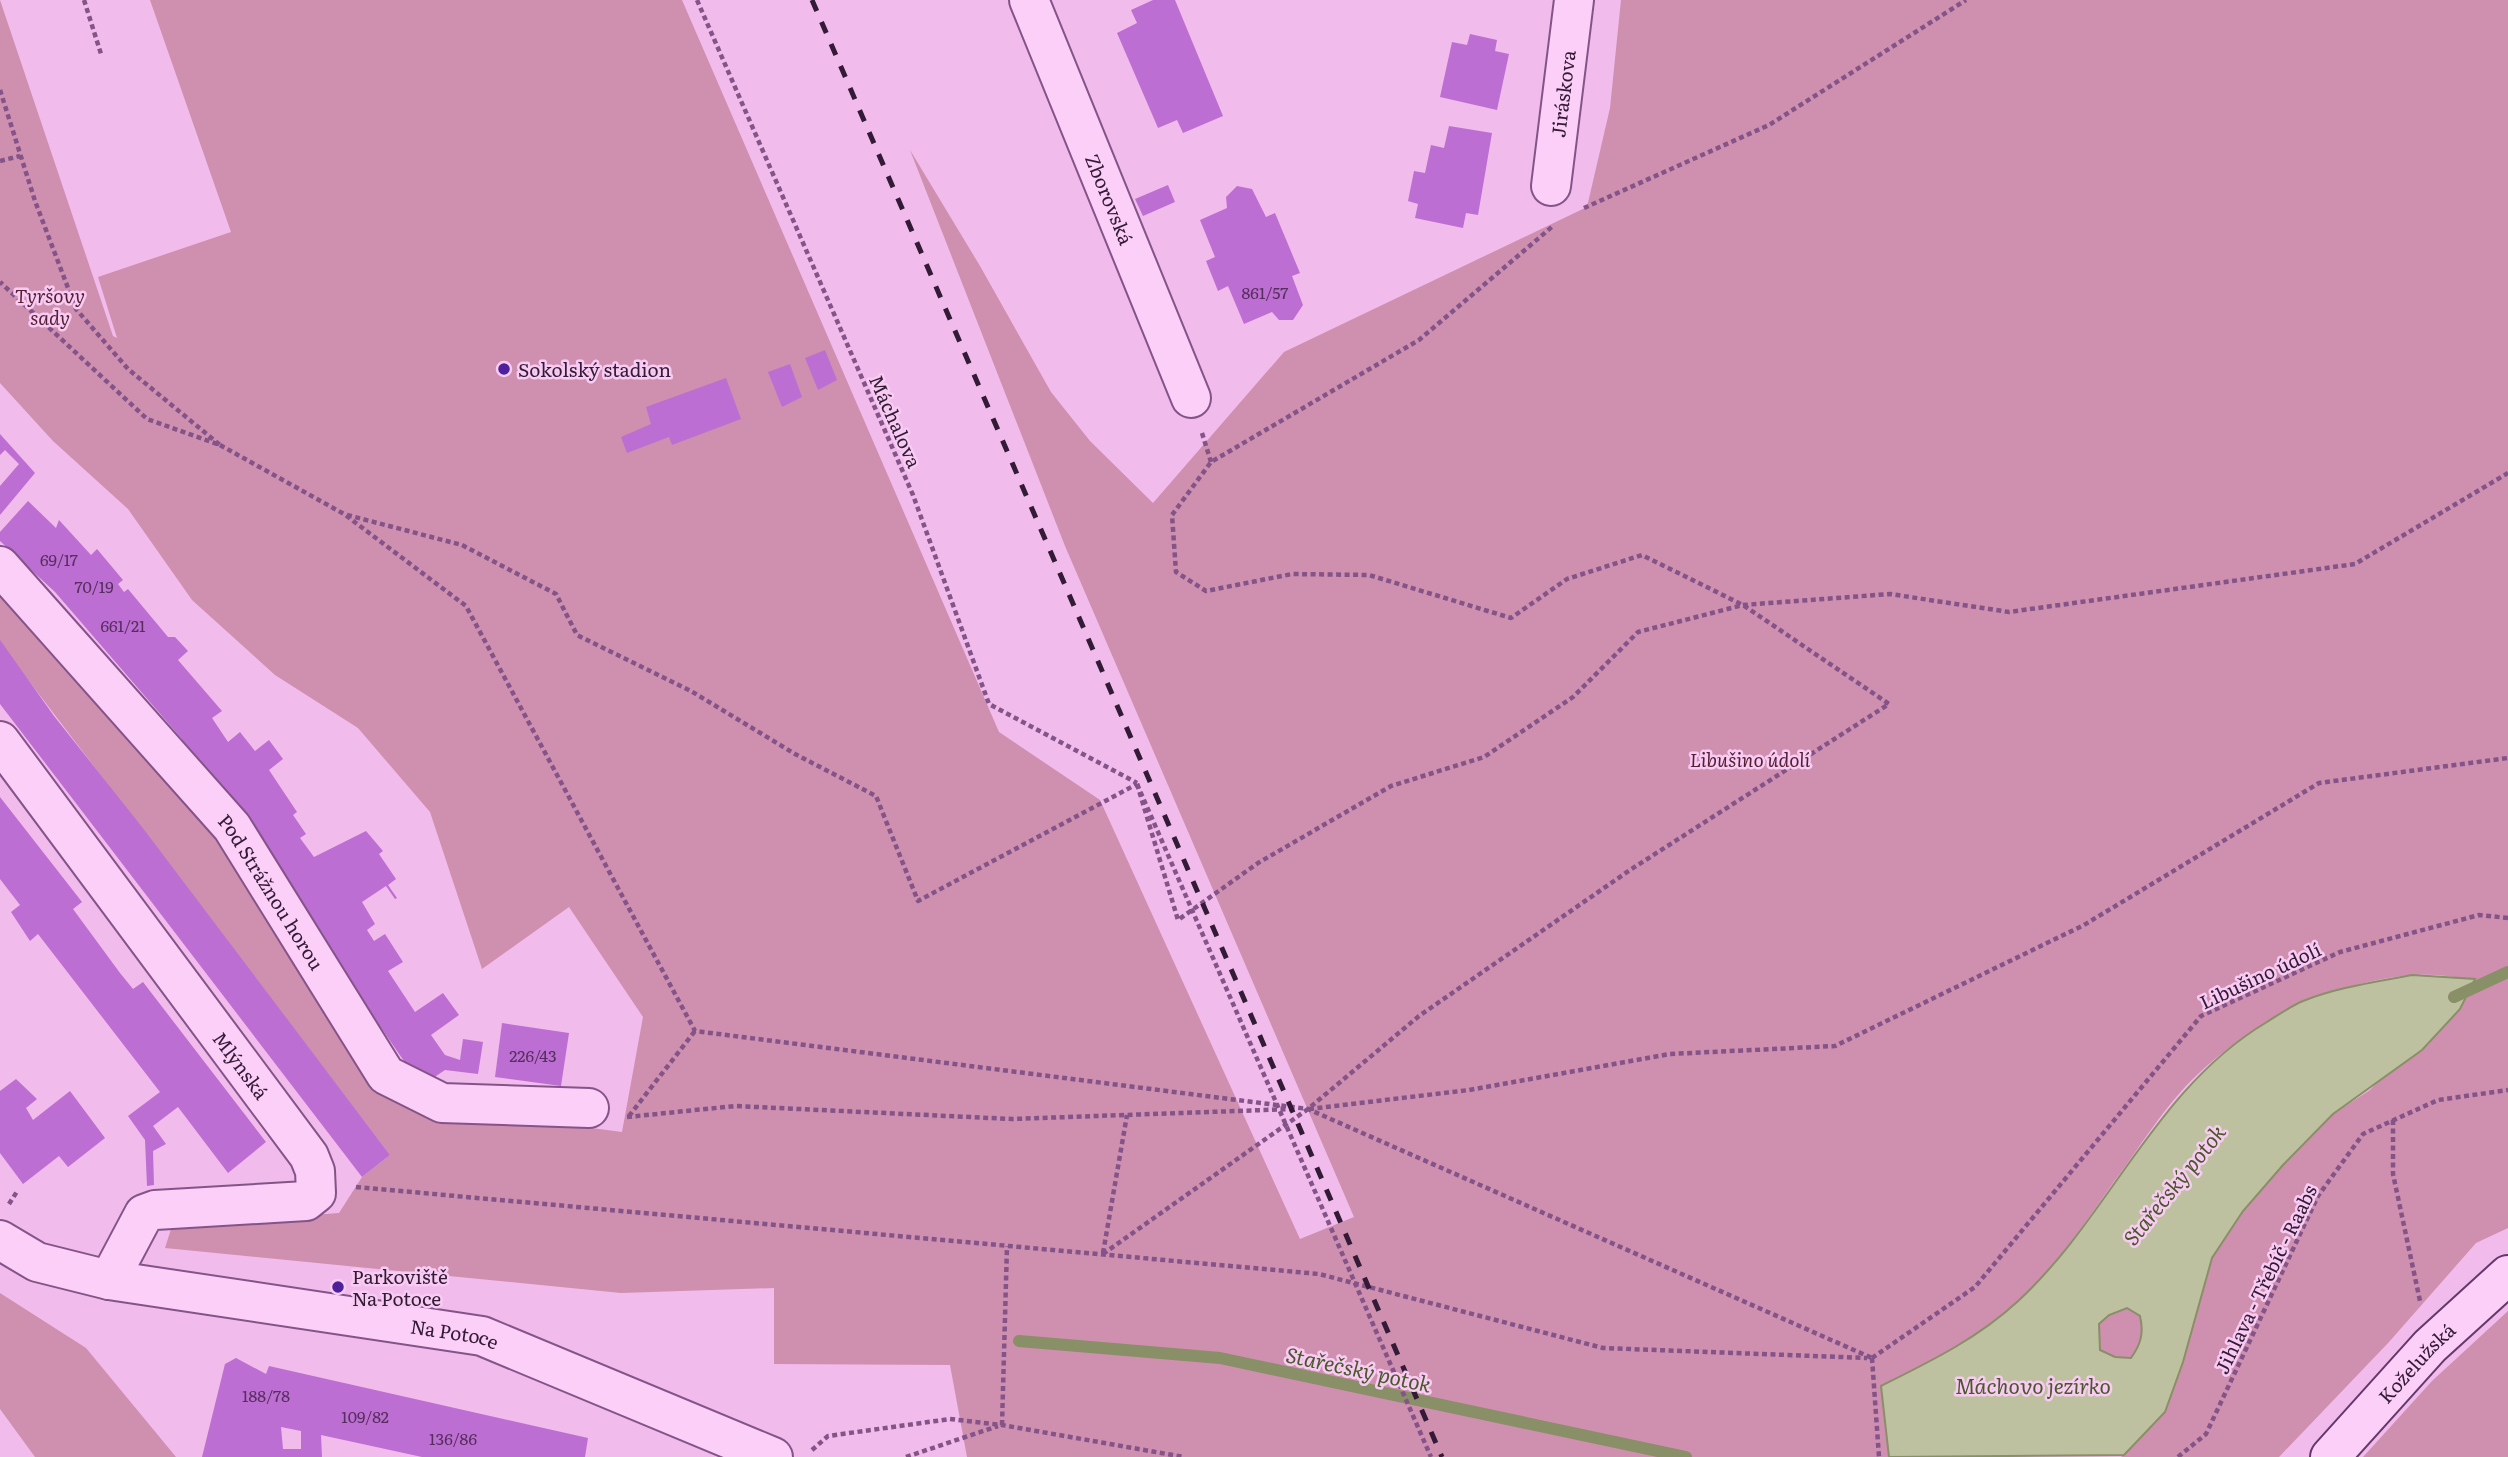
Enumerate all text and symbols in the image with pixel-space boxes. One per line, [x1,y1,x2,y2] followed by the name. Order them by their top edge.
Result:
[1543,48,1582,139] street label: Jiráskova
[1079,149,1141,250] street label: Zborovská
[1242,280,1288,304] house number: 861/57
[15,281,85,331] park label: Tyršovy sady
[518,355,671,383] place label: Sokolský stadion
[496,361,512,377] marker: Sokolský stadion
[863,370,929,473] street label: Máchalova
[40,547,78,571] house number: 69/17
[74,574,114,598] house number: 70/19
[100,613,146,637] house number: 661/21
[1690,745,1811,773] park label: Libušino údolí
[212,807,331,975] street label: Pod Strážnou horou
[2195,935,2325,1015] street label: Libušino údolí
[207,1025,276,1105] street label: Mlýnská
[509,1043,557,1067] house number: 226/43
[2115,1117,2232,1251] water label: Stařečský potok
[2207,1179,2323,1378] street label: Jihlava - Třebíč - Raabs
[352,1262,448,1312] place label: Parkoviště Na Potoce
[330,1279,346,1295] marker: Parkoviště Na Potoce
[409,1311,503,1356] street label: Na Potoce
[2371,1315,2462,1409] street label: Koželužská
[1284,1337,1435,1399] water label: Stařečský potok
[1955,1369,2111,1400] water label: Máchovo jezírko
[242,1383,290,1407] house number: 188/78
[341,1404,389,1428] house number: 109/82
[429,1426,477,1450] house number: 136/86

